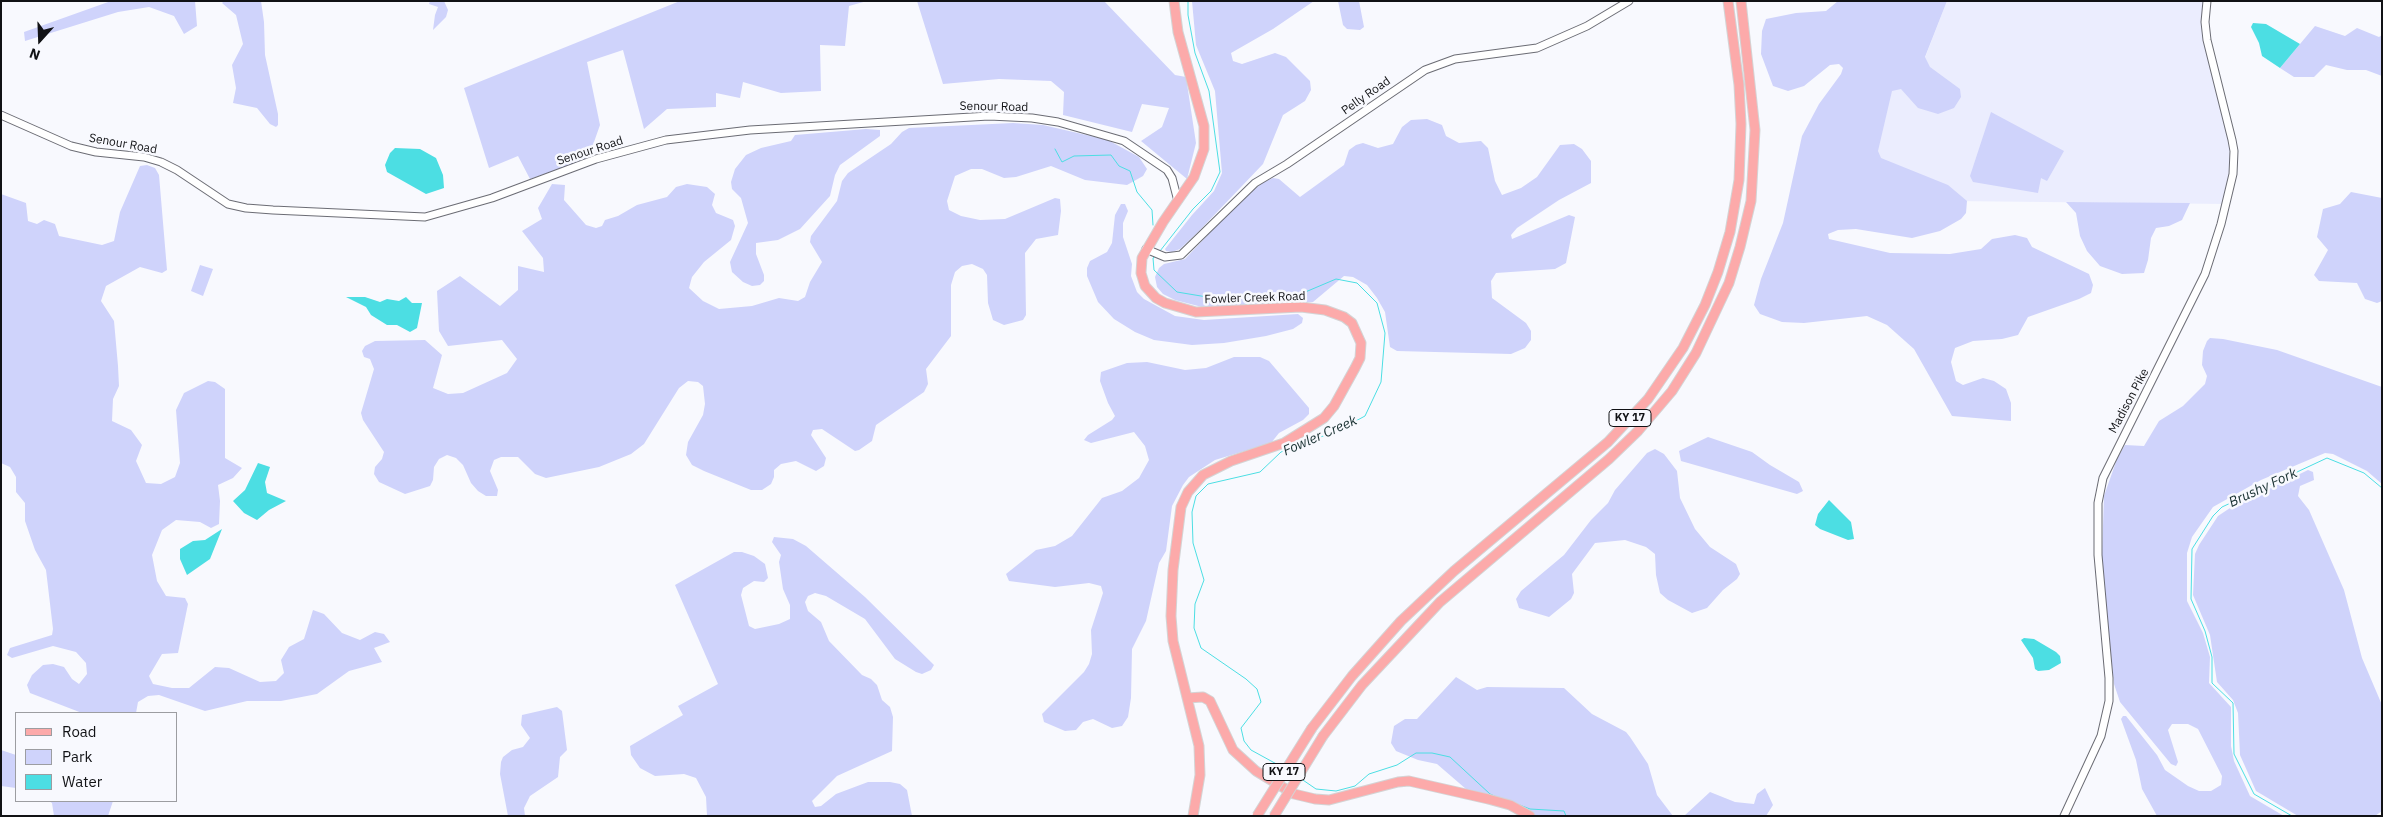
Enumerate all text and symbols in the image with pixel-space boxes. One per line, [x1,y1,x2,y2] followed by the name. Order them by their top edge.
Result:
[15,15,65,65] north arrow
[27,44,43,64] text: N
[1339,74,1393,118] street label: Pelly Road
[960,99,1028,115] street label: Senour Road
[88,131,158,157] street label: Senour Road
[555,134,625,168] street label: Senour Road
[1204,289,1306,307] street label: Fowler Creek Road
[2106,366,2152,436] street label: Madison Pike
[1609,409,1651,426] road number: KY 17
[1280,412,1360,460] water label: Fowler Creek
[2226,465,2300,511] water label: Brushy Fork
[15,712,178,802] legend
[62,722,97,741] text: Road
[62,747,92,766] text: Park
[1263,764,1305,780] road number: KY 17
[62,772,102,791] text: Water

